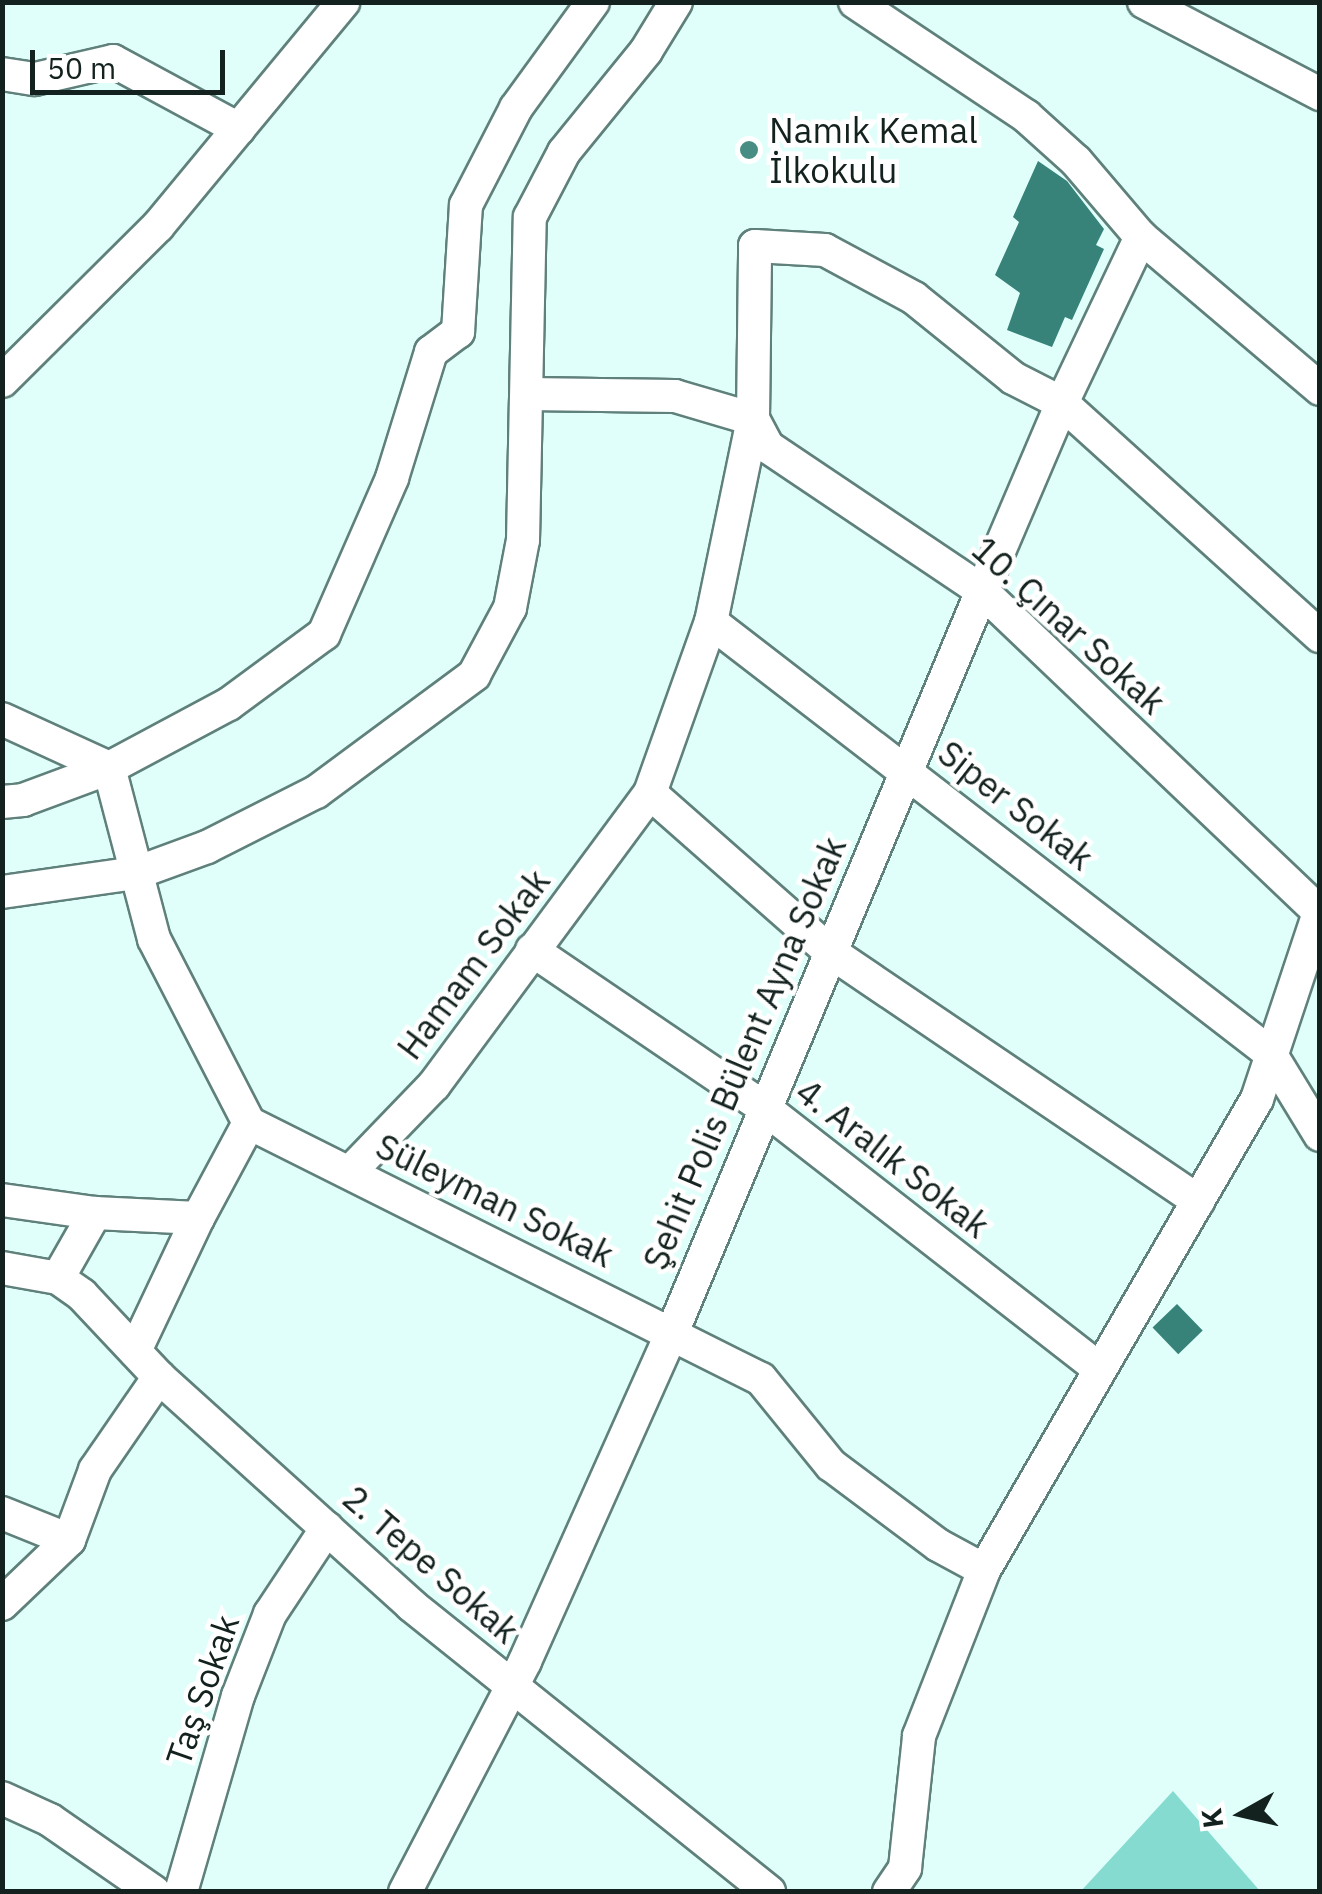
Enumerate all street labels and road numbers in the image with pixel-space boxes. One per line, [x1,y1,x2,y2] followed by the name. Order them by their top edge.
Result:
[964,527,1174,723] street label: 10. Çınar Sokak
[930,731,1102,879] street label: Siper Sokak
[634,830,854,1276] street label: Şehit Polis Bülent Ayna Sokak
[388,861,558,1067] street label: Hamam Sokak
[788,1070,998,1246] street label: 4. Aralık Sokak
[369,1124,621,1276] street label: Süleyman Sokak
[335,1476,527,1652] street label: 2. Tepe Sokak
[157,1609,247,1771] street label: Taş Sokak

